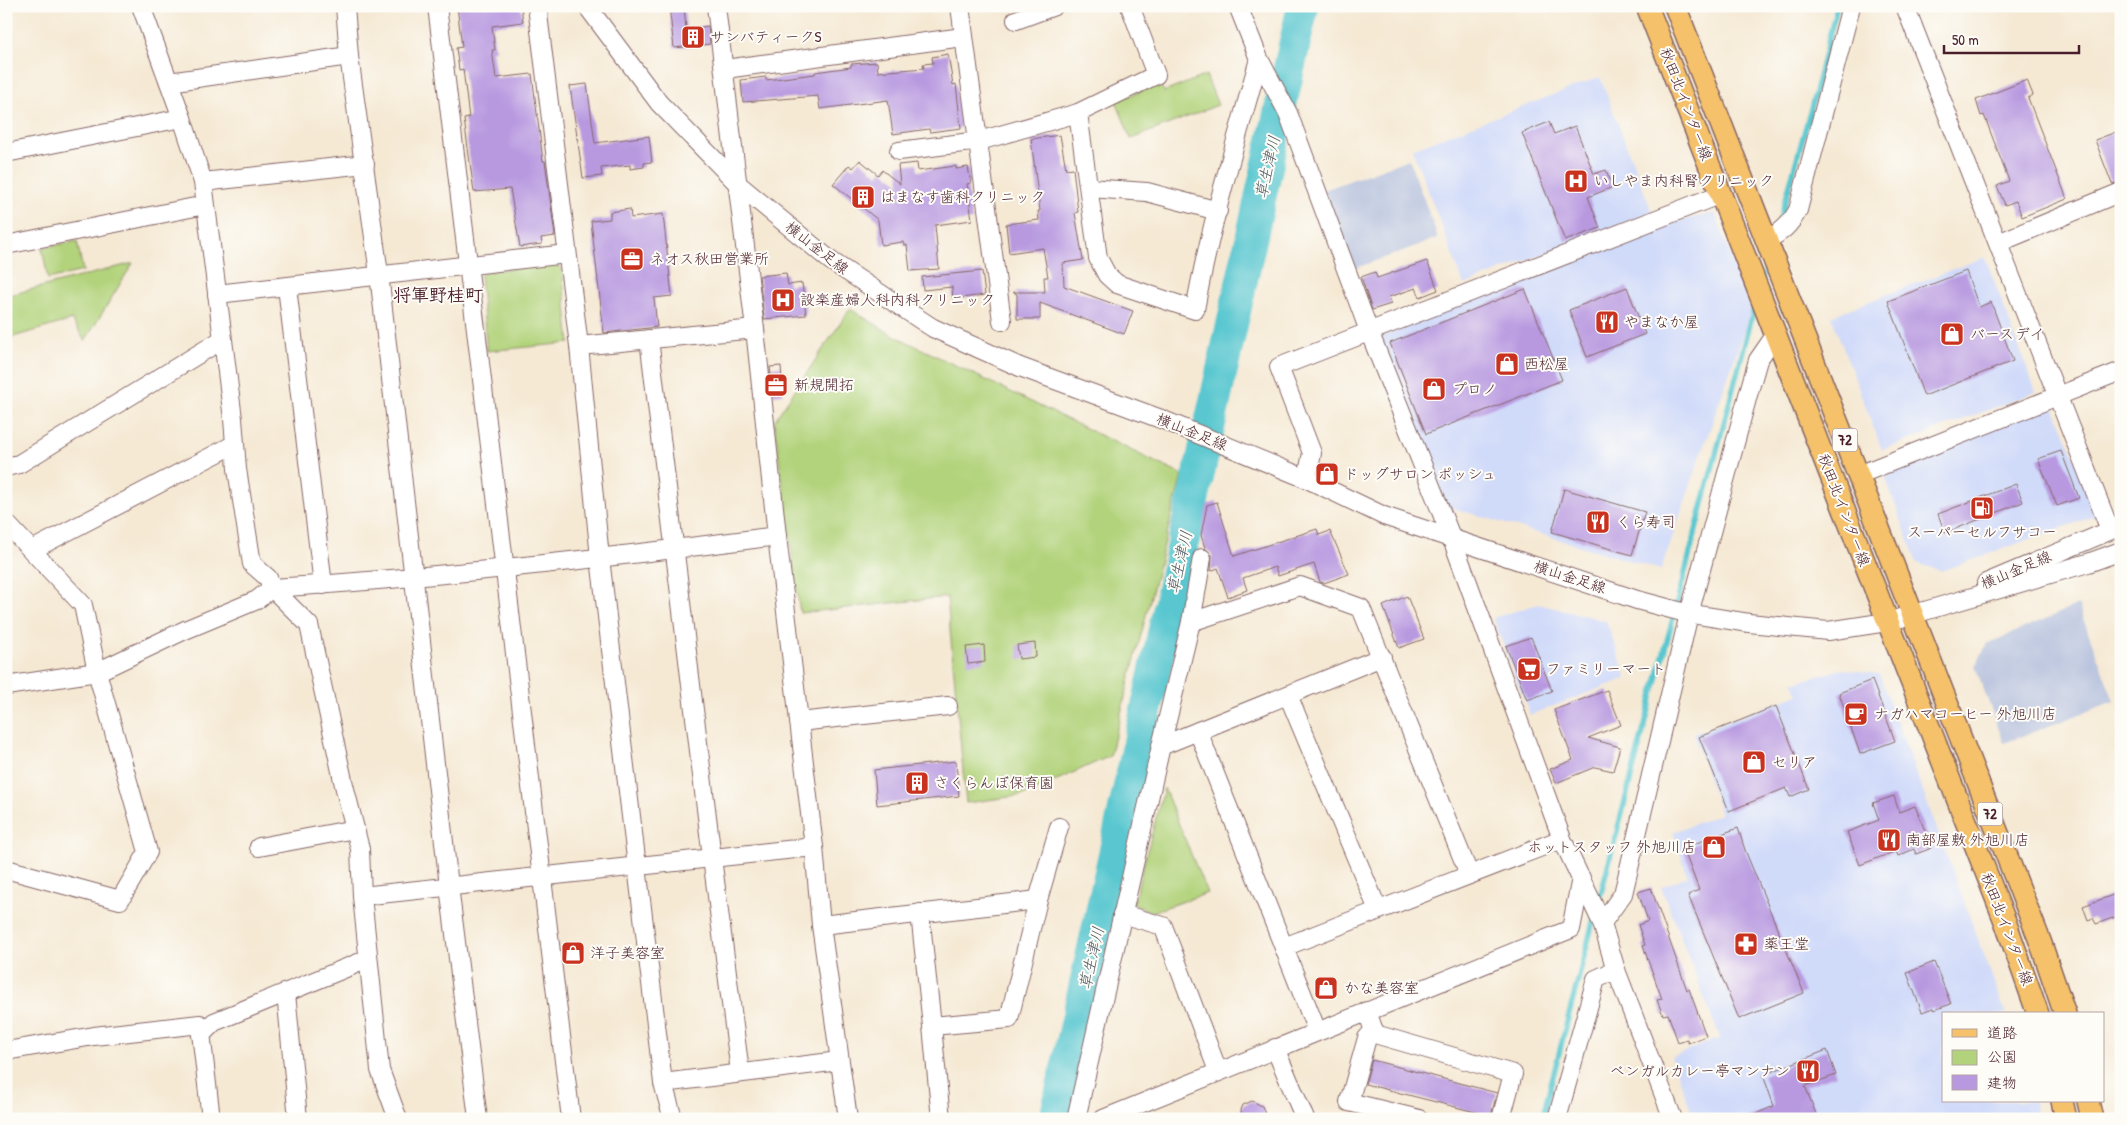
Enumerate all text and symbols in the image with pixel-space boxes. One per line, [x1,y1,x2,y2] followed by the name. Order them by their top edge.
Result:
[1944,22,2080,54] scale bar
[680,24,706,50] building icon: サンバティークS
[710,26,821,47] place label: サンバティークS
[1952,29,1979,50] text: 50 m
[1655,44,1718,163] street label: 秋田北インター線
[1249,133,1285,201] water label: 草生津川
[1563,168,1589,194] hospital icon: いしやま内科腎クリニック
[1594,170,1774,191] place label: いしやま内科腎クリニック
[850,184,876,210] building icon: はまなす歯科クリニック
[880,186,1045,207] place label: はまなす歯科クリニック
[781,216,853,279] street label: 横山金足線
[619,246,645,272] office icon: ネオス秋田営業所
[650,248,769,269] place label: ネオス秋田営業所
[393,282,483,307] district label: 将軍野桂町
[770,287,796,313] hospital icon: 設楽産婦人科内科クリニック
[800,289,995,310] place label: 設楽産婦人科内科クリニック
[1594,309,1620,335] restaurant icon: やまなか屋
[1624,311,1699,332] place label: やまなか屋
[1939,321,1965,347] shop icon: バースデイ
[1970,323,2044,344] place label: バースデイ
[1494,351,1520,377] shop icon: 西松屋
[1524,353,1569,374] place label: 西松屋
[763,372,789,398] office icon: 新規開拓
[794,374,854,395] place label: 新規開拓
[1421,376,1447,402] shop icon: プロノ
[1452,378,1497,399] place label: プロノ
[1153,408,1231,455] street label: 横山金足線
[1832,428,1858,452] road number: 72
[1813,450,1876,569] street label: 秋田北インター線
[1314,461,1340,487] shop icon: ドッグサロン ポッシュ
[1344,463,1497,484] place label: ドッグサロン ポッシュ
[1969,495,1995,521] fuel station icon: スーパーセルフサコー
[1585,509,1611,535] restaurant icon: くら寿司
[1616,511,1676,532] place label: くら寿司
[1907,521,2057,542] place label: スーパーセルフサコー
[1161,528,1197,596] water label: 草生津川
[1977,545,2054,594] street label: 横山金足線
[1531,555,1609,598] street label: 横山金足線
[1516,656,1542,682] supermarket icon: ファミリーマート
[1546,658,1666,679] place label: ファミリーマート
[1843,701,1869,727] cafe icon: ナガハマコーヒー 外旭川店
[1874,703,2057,724] place label: ナガハマコーヒー 外旭川店
[1741,749,1767,775] shop icon: セリア
[1772,751,1817,772] place label: セリア
[904,770,930,796] building icon: さくらんぼ保育園
[934,772,1054,793] place label: さくらんぼ保育園
[1978,802,2002,826] road number: 72
[1876,827,1902,853] restaurant icon: 南部屋敷 外旭川店
[1906,829,2029,850] place label: 南部屋敷 外旭川店
[1701,834,1727,860] shop icon: ホットスタッフ 外旭川店
[1527,836,1696,857] place label: ホットスタッフ 外旭川店
[1976,869,2039,988] street label: 秋田北インター線
[1073,924,1109,992] water label: 草生津川
[1733,931,1759,957] pharmacy icon: 薬王堂
[1764,933,1809,954] place label: 薬王堂
[560,940,586,966] shop icon: 洋子美容室
[590,942,665,963] place label: 洋子美容室
[1313,975,1339,1001] shop icon: かな美容室
[1344,977,1419,998] place label: かな美容室
[1942,1012,2104,1102] legend
[1987,1022,2017,1043] text: 道路
[1987,1046,2017,1067] text: 公園
[1795,1058,1821,1084] restaurant icon: ベンガルカレー亭マンナン
[1610,1060,1790,1081] place label: ベンガルカレー亭マンナン
[1987,1072,2017,1093] text: 建物

